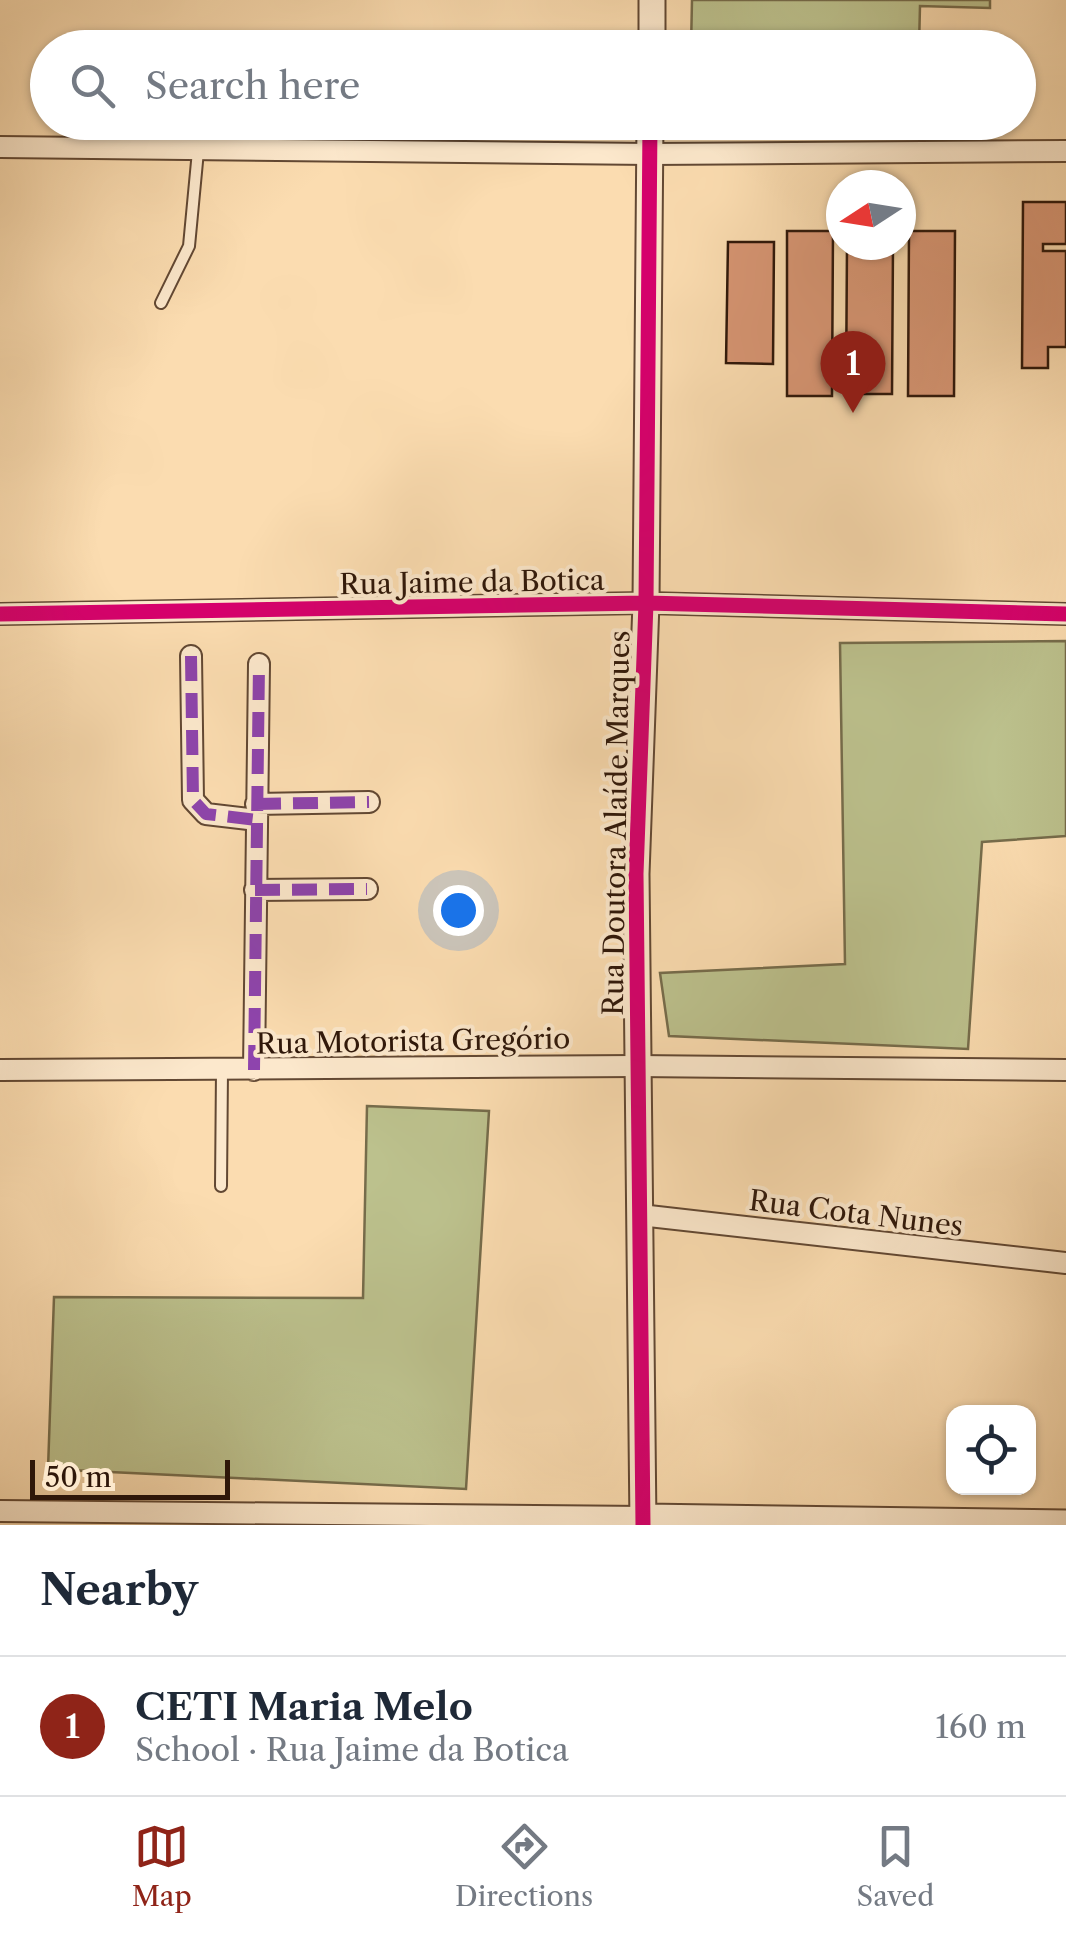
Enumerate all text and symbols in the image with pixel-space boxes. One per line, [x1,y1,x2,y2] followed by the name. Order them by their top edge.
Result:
[30,30,1036,140] search box
[65,58,120,113] icon: search
[145,62,360,109] text: Search here
[826,170,916,260] north arrow
[820,330,886,413] pin: 1
[339,563,605,601] street label: Rua Jaime da Botica
[596,630,636,1016] street label: Rua Doutora Alaíde Marques
[433,885,484,936] your location
[255,1021,571,1061] street label: Rua Motorista Gregório
[747,1183,965,1243] street label: Rua Cota Nunes
[946,1405,1036,1495] map controls
[946,1405,1036,1495] button: locate
[30,1455,230,1500] scale bar
[45,1460,112,1494] text: 50 m
[40,1564,198,1616] text: Nearby
[135,1683,473,1730] text: CETI Maria Melo
[65,1707,80,1746] text: 1
[935,1707,1026,1746] text: 160 m
[135,1730,569,1769] text: School · Rua Jaime da Botica
[132,1819,192,1913] tab: Map
[455,1819,593,1913] tab: Directions
[857,1819,934,1913] tab: Saved

